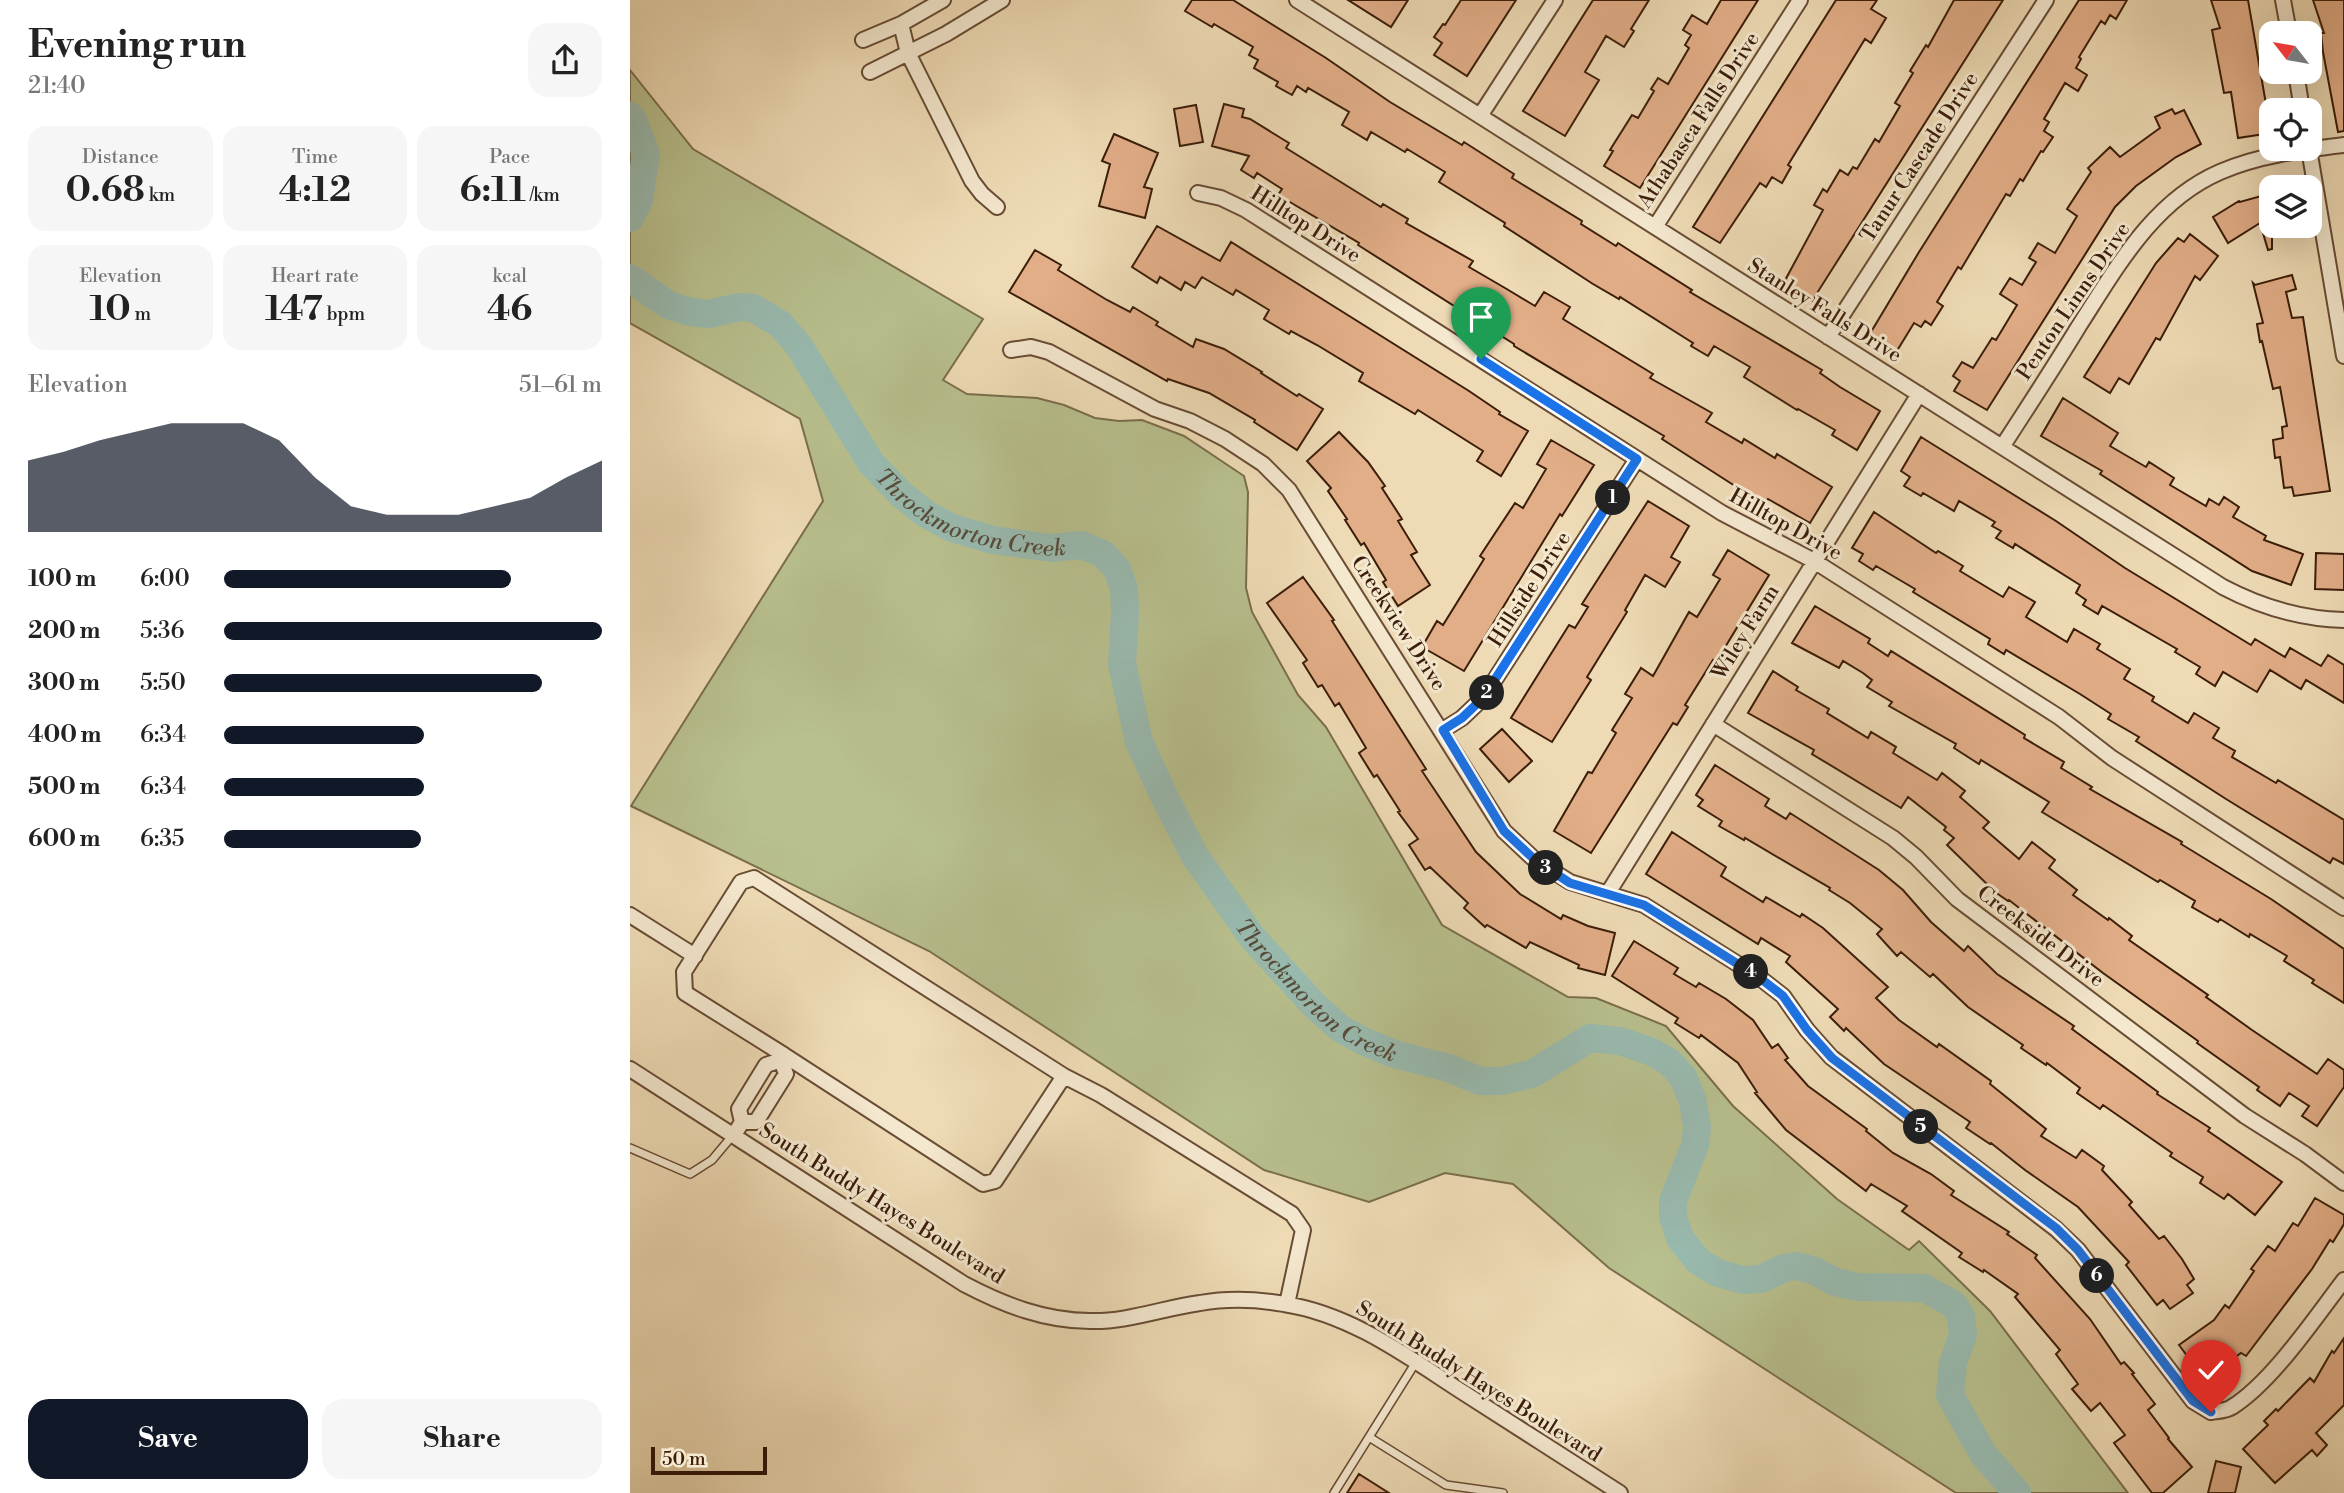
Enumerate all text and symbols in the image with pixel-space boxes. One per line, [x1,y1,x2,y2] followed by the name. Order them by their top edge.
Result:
[2259,21,2322,84] north arrow
[2259,21,2322,238] map controls
[28,22,246,69] text: Evening run
[528,23,602,97] button: share
[1632,27,1766,214] street label: Athabasca Falls Drive
[1855,67,1985,248] street label: Tanur Cascade Drive
[28,72,85,100] text: 21:40
[2259,98,2322,161] button: locate
[82,145,159,169] text: Distance
[292,145,338,169] text: Time
[489,145,530,169] text: Pace
[65,169,145,212] text: 0.68
[279,169,351,212] text: 4:12
[459,169,526,212] text: 6:11
[2259,175,2322,238] button: layers
[1246,181,1365,269] street label: Hilltop Drive
[145,183,175,207] text: km
[526,183,560,207] text: /km
[2011,218,2136,385] street label: Penton Linns Drive
[1743,253,1906,369] street label: Stanley Falls Drive
[79,264,161,288] text: Elevation
[271,264,359,288] text: Heart rate
[492,264,527,288] text: kcal
[1451,287,1511,359] pin
[89,288,131,331] text: 10
[265,288,323,331] text: 147
[487,288,532,331] text: 46
[1462,298,1500,336] icon: arrive
[131,302,151,326] text: m
[323,302,365,326] text: bpm
[28,371,128,399] text: Elevation
[519,371,602,399] text: 51–61 m
[869,463,1067,563] water label: Throckmorton Creek
[1595,480,1630,516] pin: 1
[1725,483,1847,567] street label: Hilltop Drive
[1608,485,1617,509] text: 1
[1483,527,1577,652] street label: Hillside Drive
[1345,551,1451,696] street label: Creekview Drive
[28,565,96,593] text: 100 m
[140,565,190,593] text: 6:00
[1706,580,1785,686] street label: Wiley Farm
[28,617,100,645] text: 200 m
[140,617,185,645] text: 5:36
[28,669,100,697] text: 300 m
[140,669,186,697] text: 5:50
[1470,676,1504,710] pin: 2
[1481,680,1492,704] text: 2
[28,721,101,749] text: 400 m
[140,721,186,749] text: 6:34
[28,773,100,801] text: 500 m
[140,773,186,801] text: 6:34
[28,825,101,853] text: 600 m
[140,825,185,853] text: 6:35
[1528,850,1564,886] pin: 3
[1540,855,1551,879] text: 3
[1972,880,2109,993] street label: Creekside Drive
[1229,914,1401,1069] water label: Throckmorton Creek
[1734,954,1768,990] pin: 4
[1744,959,1757,983] text: 4
[1904,1110,1938,1144] pin: 5
[1915,1114,1926,1138] text: 5
[754,1118,1009,1290] street label: South Buddy Hayes Boulevard
[2080,1258,2114,1294] pin: 6
[2091,1263,2102,1287] text: 6
[1351,1296,1606,1468] street label: South Buddy Hayes Boulevard
[2181,1340,2241,1412] pin
[2192,1351,2230,1389] icon: check
[28,1399,308,1479] button: Save
[322,1399,602,1479] button: Share
[651,1444,766,1476] scale bar
[662,1447,706,1471] text: 50 m

